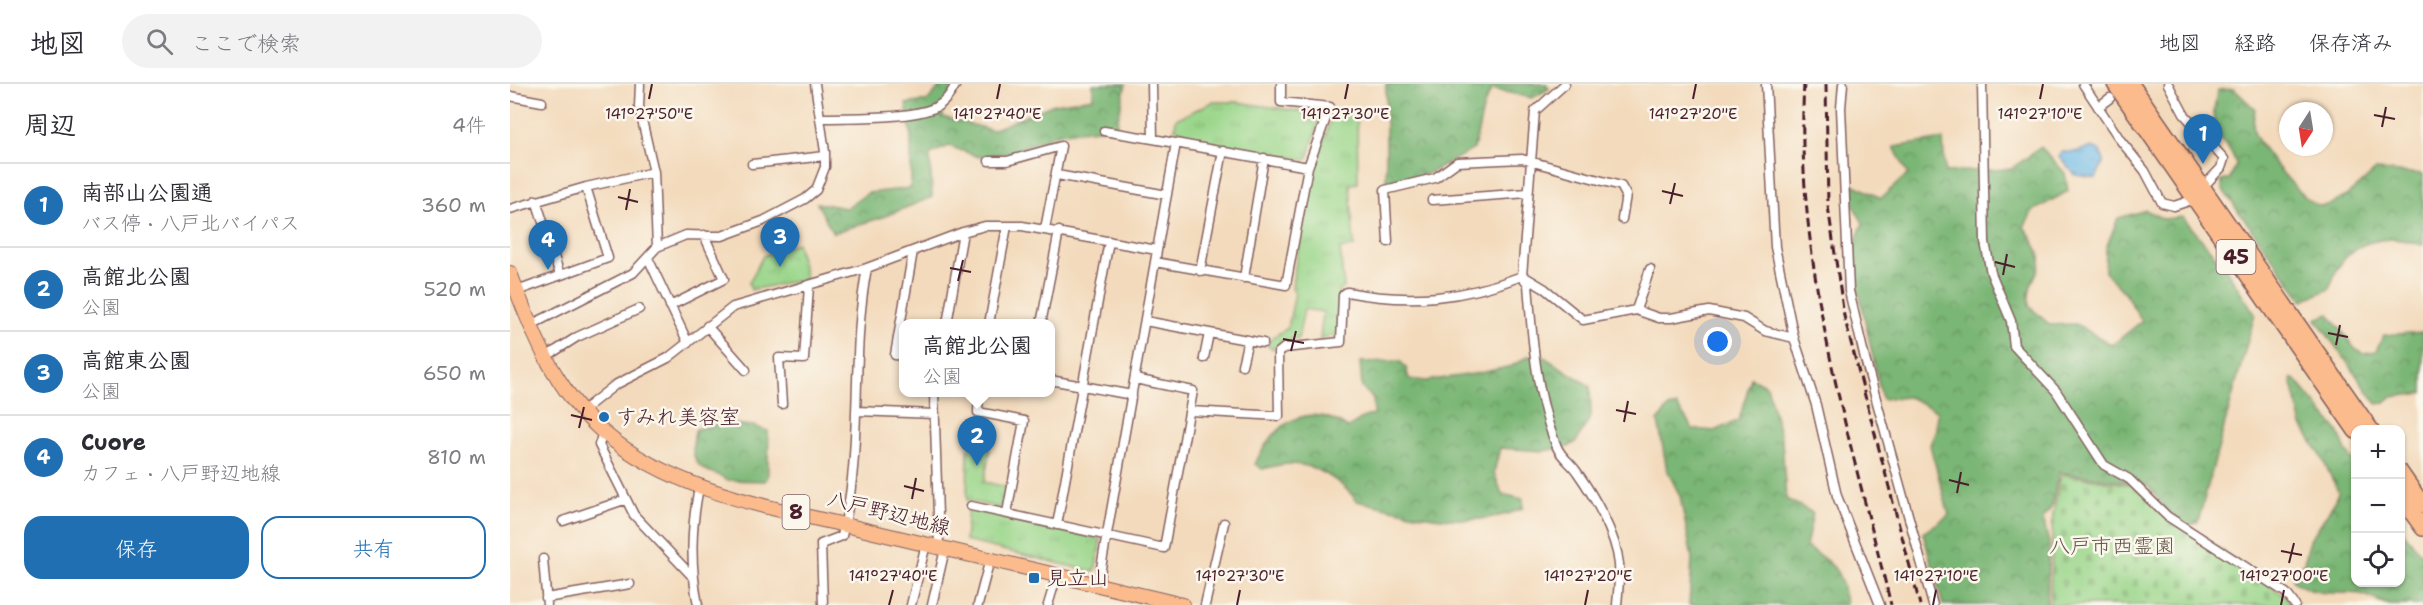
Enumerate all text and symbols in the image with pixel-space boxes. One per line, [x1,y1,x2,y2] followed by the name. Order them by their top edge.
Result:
[122,14,542,68] search box
[30,24,86,62] text: 地図
[143,25,176,58] icon: search
[191,29,301,58] text: ここで検索
[2159,29,2201,57] text: 地図
[2234,29,2276,57] text: 経路
[2309,29,2393,57] text: 保存済み
[2279,102,2333,156] north arrow
[605,104,693,124] text: 141°27'50"E
[953,104,1041,124] text: 141°27'40"E
[1301,104,1389,124] text: 141°27'30"E
[1649,104,1737,124] text: 141°27'20"E
[1998,104,2082,124] text: 141°27'10"E
[24,107,76,142] text: 周辺
[452,112,486,138] text: 4件
[2184,115,2222,164] pin: 1
[81,178,213,207] text: 南部山公園通
[39,192,48,218] text: 1
[421,192,486,218] text: 360 m
[81,210,300,236] text: バス停 · 八戸北バイパス
[760,218,800,267] pin: 3
[528,220,567,270] pin: 4
[2216,240,2256,274] road number: 45
[81,262,191,291] text: 高館北公園
[37,276,51,302] text: 2
[423,276,486,302] text: 520 m
[81,294,121,320] text: 公園
[899,319,1055,397] popup
[1703,327,1732,356] your location
[922,331,1032,360] text: 高館北公園
[81,346,191,375] text: 高館東公園
[37,360,51,386] text: 3
[423,360,486,386] text: 650 m
[922,363,962,389] text: 公園
[81,378,121,404] text: 公園
[616,403,740,431] place label: すみれ美容室
[597,410,611,424] marker: すみれ美容室
[958,416,996,466] pin: 2
[2351,425,2405,587] map controls
[2351,425,2405,479] button: +
[81,428,146,457] text: Cuore
[37,444,51,470] text: 4
[427,444,486,470] text: 810 m
[81,460,280,486] text: カフェ · 八戸野辺地線
[2351,479,2405,533] button: −
[824,484,954,542] street label: 八戸野辺地線
[782,495,810,529] road number: 8
[24,516,249,579] button: 保存
[261,516,486,579] button: 共有
[2049,532,2175,560] park label: 八戸市西霊園
[2351,533,2405,587] button: locate
[1046,564,1109,592] place label: 見立山
[849,566,937,586] text: 141°27'40"E
[1196,566,1284,586] text: 141°27'30"E
[1544,566,1632,586] text: 141°27'20"E
[1894,566,1978,586] text: 141°27'10"E
[2240,566,2328,586] text: 141°27'00"E
[1027,571,1041,585] marker: 見立山

